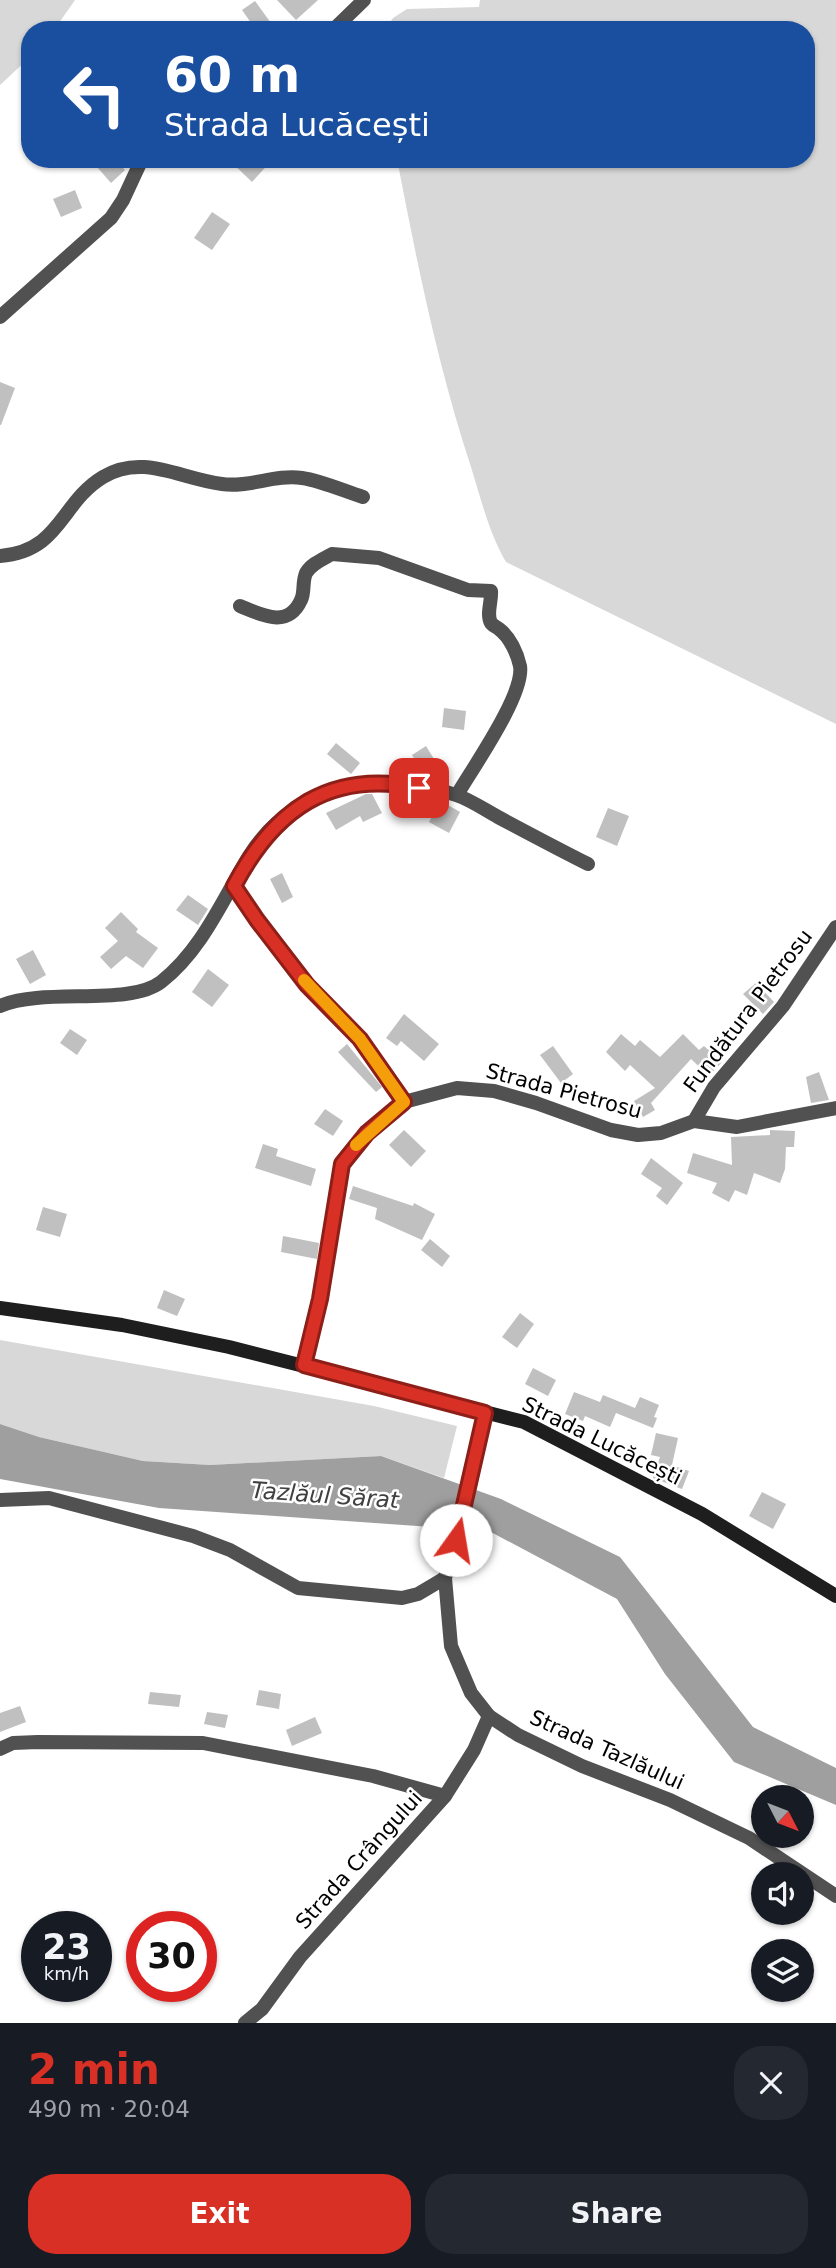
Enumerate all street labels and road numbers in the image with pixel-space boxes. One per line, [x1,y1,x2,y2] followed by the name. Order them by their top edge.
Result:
[679,925,817,1097] street label: Fundătura Pietrosu
[483,1059,645,1123] street label: Strada Pietrosu
[518,1392,686,1490] street label: Strada Lucăcești
[526,1705,688,1795] street label: Strada Tazlăului
[291,1786,427,1934] street label: Strada Crângului

